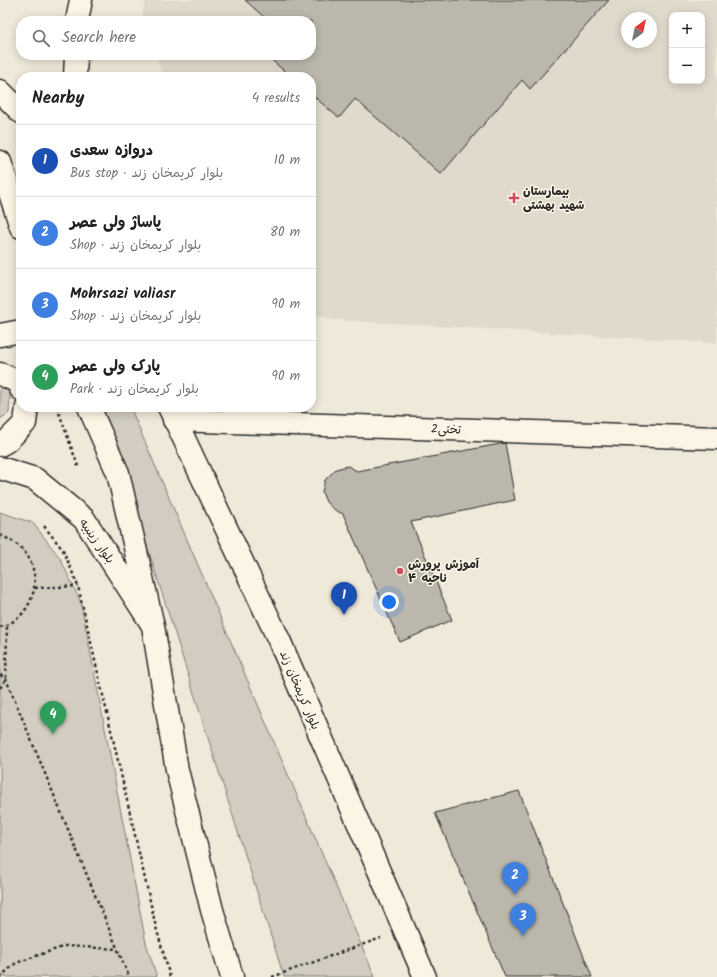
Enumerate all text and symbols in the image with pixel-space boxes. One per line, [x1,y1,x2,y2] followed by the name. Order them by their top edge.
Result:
[621,12,657,48] north arrow
[669,12,705,84] map controls
[669,12,705,48] button: +
[16,16,316,60] search box
[62,26,136,50] text: Search here
[30,27,52,49] icon: search
[669,48,705,84] button: −
[32,85,84,112] text: Nearby
[252,88,300,109] text: 4 results
[70,139,153,163] text: دروازه سعدی
[43,150,47,171] text: 1
[274,150,300,171] text: 10 m
[70,163,223,184] text: Bus stop · بلوار کریمخان زند
[523,182,584,215] place label: بیمارستان شهید بهشتی
[508,192,520,204] marker: بیمارستان شهید بهشتی
[70,211,161,235] text: پاساژ ولی عصر
[41,222,49,243] text: 2
[270,222,300,243] text: 80 m
[70,235,201,256] text: Shop · بلوار کریمخان زند
[70,282,176,306] text: Mohrsazi valiasr
[41,294,49,315] text: 3
[272,294,300,315] text: 90 m
[70,306,201,327] text: Shop · بلوار کریمخان زند
[70,355,160,379] text: پارک ولی عصر
[41,366,49,387] text: 4
[272,366,300,387] text: 90 m
[70,379,199,400] text: Park · بلوار کریمخان زند
[431,419,462,440] street label: 2تختی
[74,515,119,568] street label: بلوار زینبیه
[408,555,480,588] place label: آموزش پرورش ناحیه ۴
[395,566,405,576] marker: آموزش پرورش ناحیه ۴
[331,582,357,615] pin: 1
[379,592,399,612] your location
[274,647,325,733] street label: بلوار کریمخان زند
[40,701,66,734] pin: 4
[502,862,528,895] pin: 2
[510,903,536,936] pin: 3

